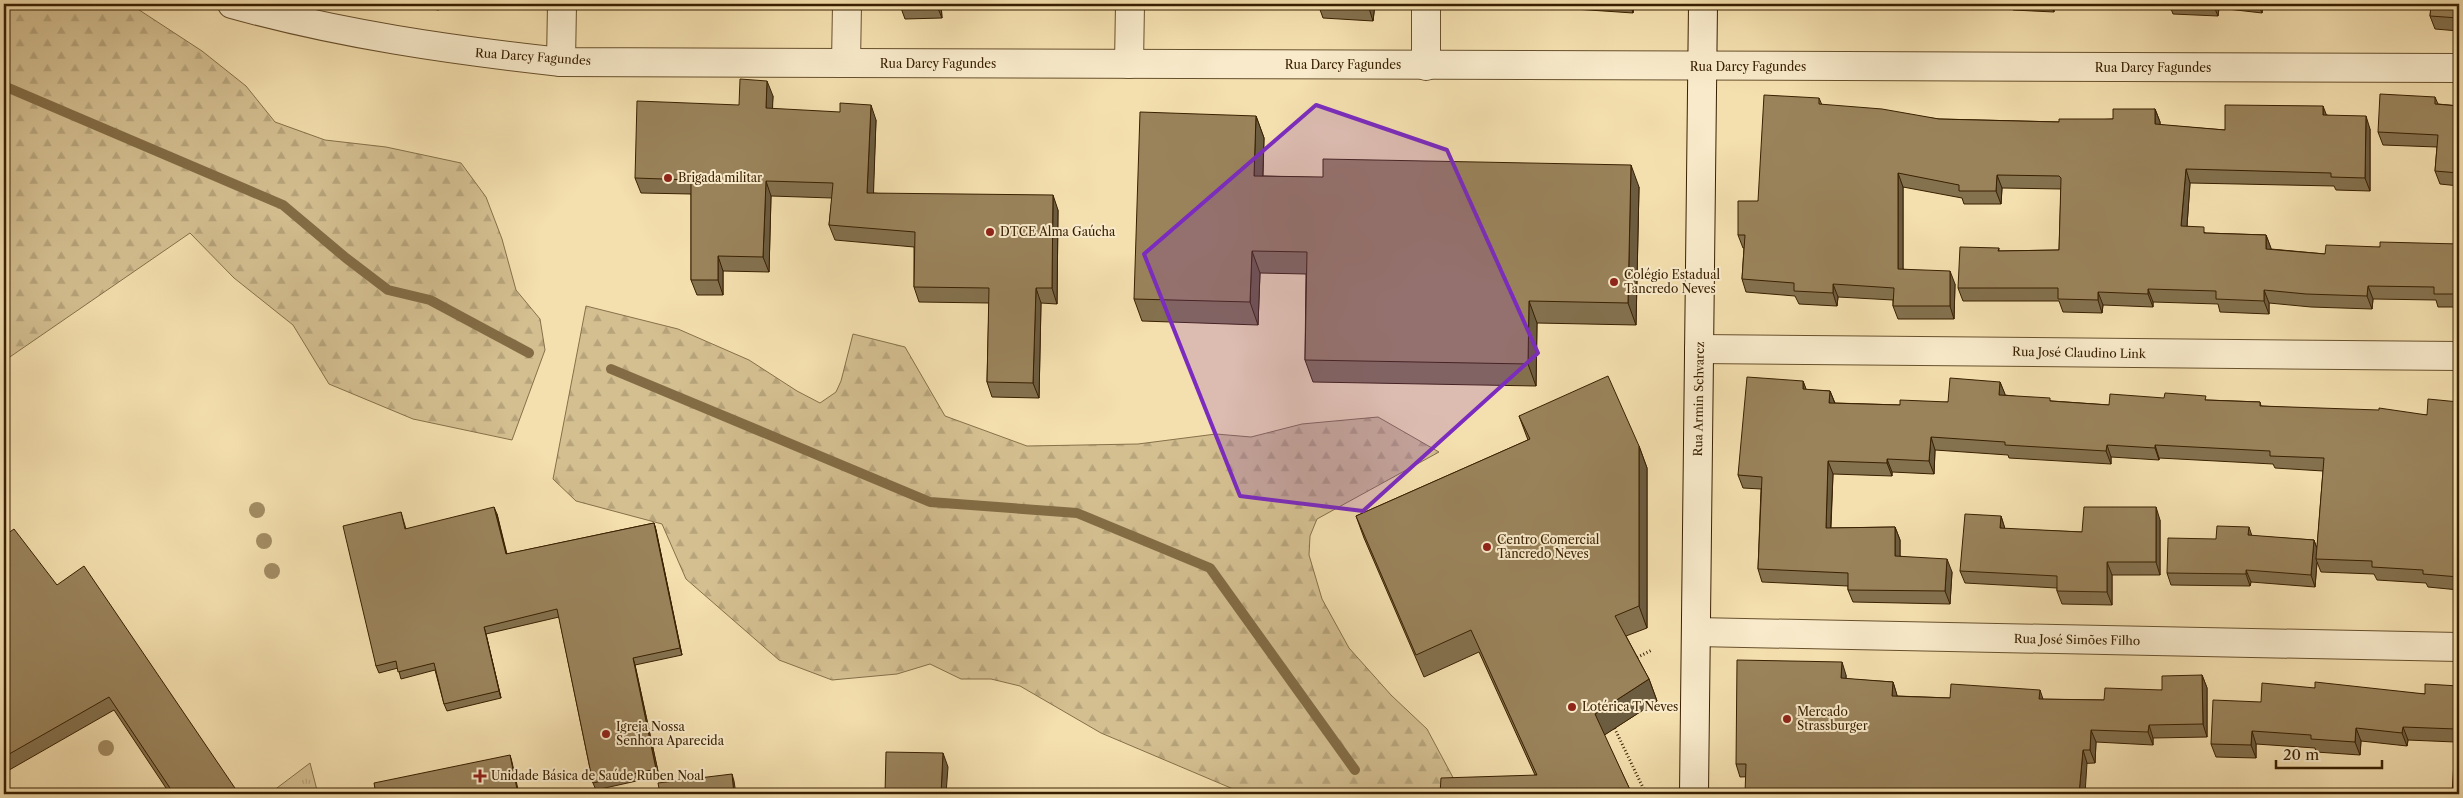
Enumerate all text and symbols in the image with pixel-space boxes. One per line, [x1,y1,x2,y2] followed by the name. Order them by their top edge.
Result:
[474,45,592,68] street label: Rua Darcy Fagundes
[880,56,996,71] street label: Rua Darcy Fagundes
[1285,57,1401,72] street label: Rua Darcy Fagundes
[1690,59,1806,74] street label: Rua Darcy Fagundes
[2095,60,2211,75] street label: Rua Darcy Fagundes
[678,170,762,185] place label: Brigada militar
[662,172,674,184] marker: Brigada militar
[1000,224,1116,239] place label: DTCE Alma Gaúcha
[984,226,996,238] marker: DTCE Alma Gaúcha
[1624,267,1720,296] place label: Colégio Estadual Tancredo Neves
[1608,276,1620,288] marker: Colégio Estadual Tancredo Neves
[1690,341,1707,457] street label: Rua Armin Schvarcz
[2012,344,2147,361] street label: Rua José Claudino Link
[1497,532,1600,561] place label: Centro Comercial Tancredo Neves
[1481,541,1493,553] marker: Centro Comercial Tancredo Neves
[2014,631,2140,648] street label: Rua José Simões Filho
[1582,699,1678,714] place label: Lotérica T Neves
[1566,701,1578,713] marker: Lotérica T Neves
[1797,704,1868,733] place label: Mercado Strassburger
[1781,713,1793,725] marker: Mercado Strassburger
[616,719,725,748] place label: Igreja Nossa Senhora Aparecida
[600,728,612,740] marker: Igreja Nossa Senhora Aparecida
[2276,738,2382,770] scale bar
[2283,745,2319,764] text: 20 m
[491,768,705,783] place label: Unidade Básica de Saúde Ruben Noal
[473,769,487,783] marker: Unidade Básica de Saúde Ruben Noal

